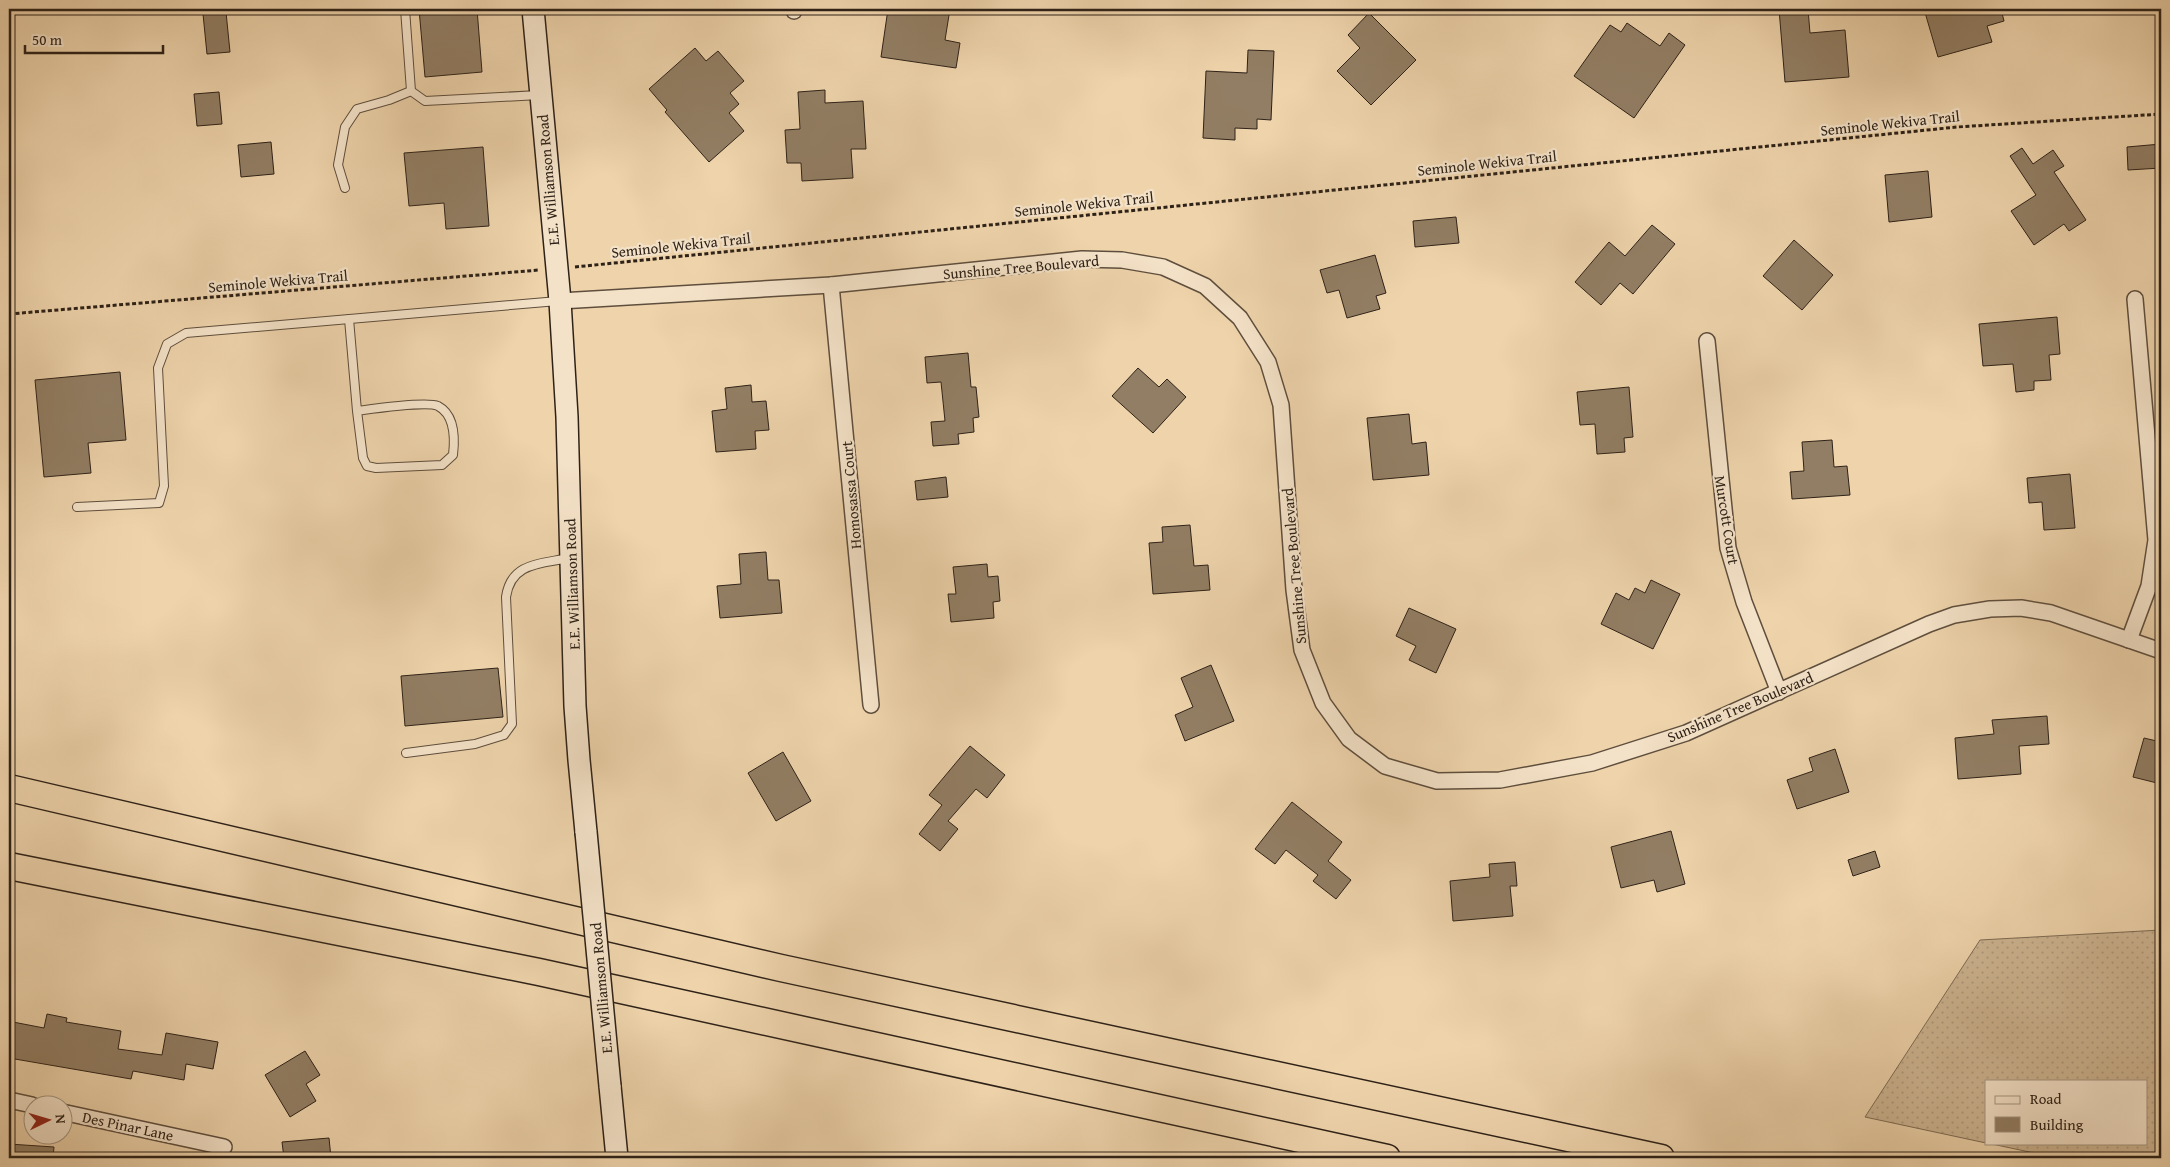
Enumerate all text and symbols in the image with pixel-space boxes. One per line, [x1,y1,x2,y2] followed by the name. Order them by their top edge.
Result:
[25,22,162,54] scale bar
[32,29,63,50] text: 50 m
[1819,105,1961,141] street label: Seminole Wekiva Trail
[532,114,564,246] street label: E.E. Williamson Road
[1416,145,1558,181] street label: Seminole Wekiva Trail
[1013,186,1155,222] street label: Seminole Wekiva Trail
[610,227,752,263] street label: Seminole Wekiva Trail
[942,250,1100,284] street label: Sunshine Tree Boulevard
[207,264,349,298] street label: Seminole Wekiva Trail
[836,439,866,550] street label: Homosassa Court
[1710,474,1745,567] street label: Murcott Court
[1277,487,1311,645] street label: Sunshine Tree Boulevard
[559,518,585,650] street label: E.E. Williamson Road
[1664,667,1816,747] street label: Sunshine Tree Boulevard
[585,922,617,1054] street label: E.E. Williamson Road
[1985,1080,2148,1144] legend
[2030,1088,2061,1109] text: Road
[22,1094,72,1144] north arrow
[81,1106,175,1146] street label: Des Pinar Lane
[51,1113,71,1125] text: N
[2030,1114,2084,1135] text: Building

